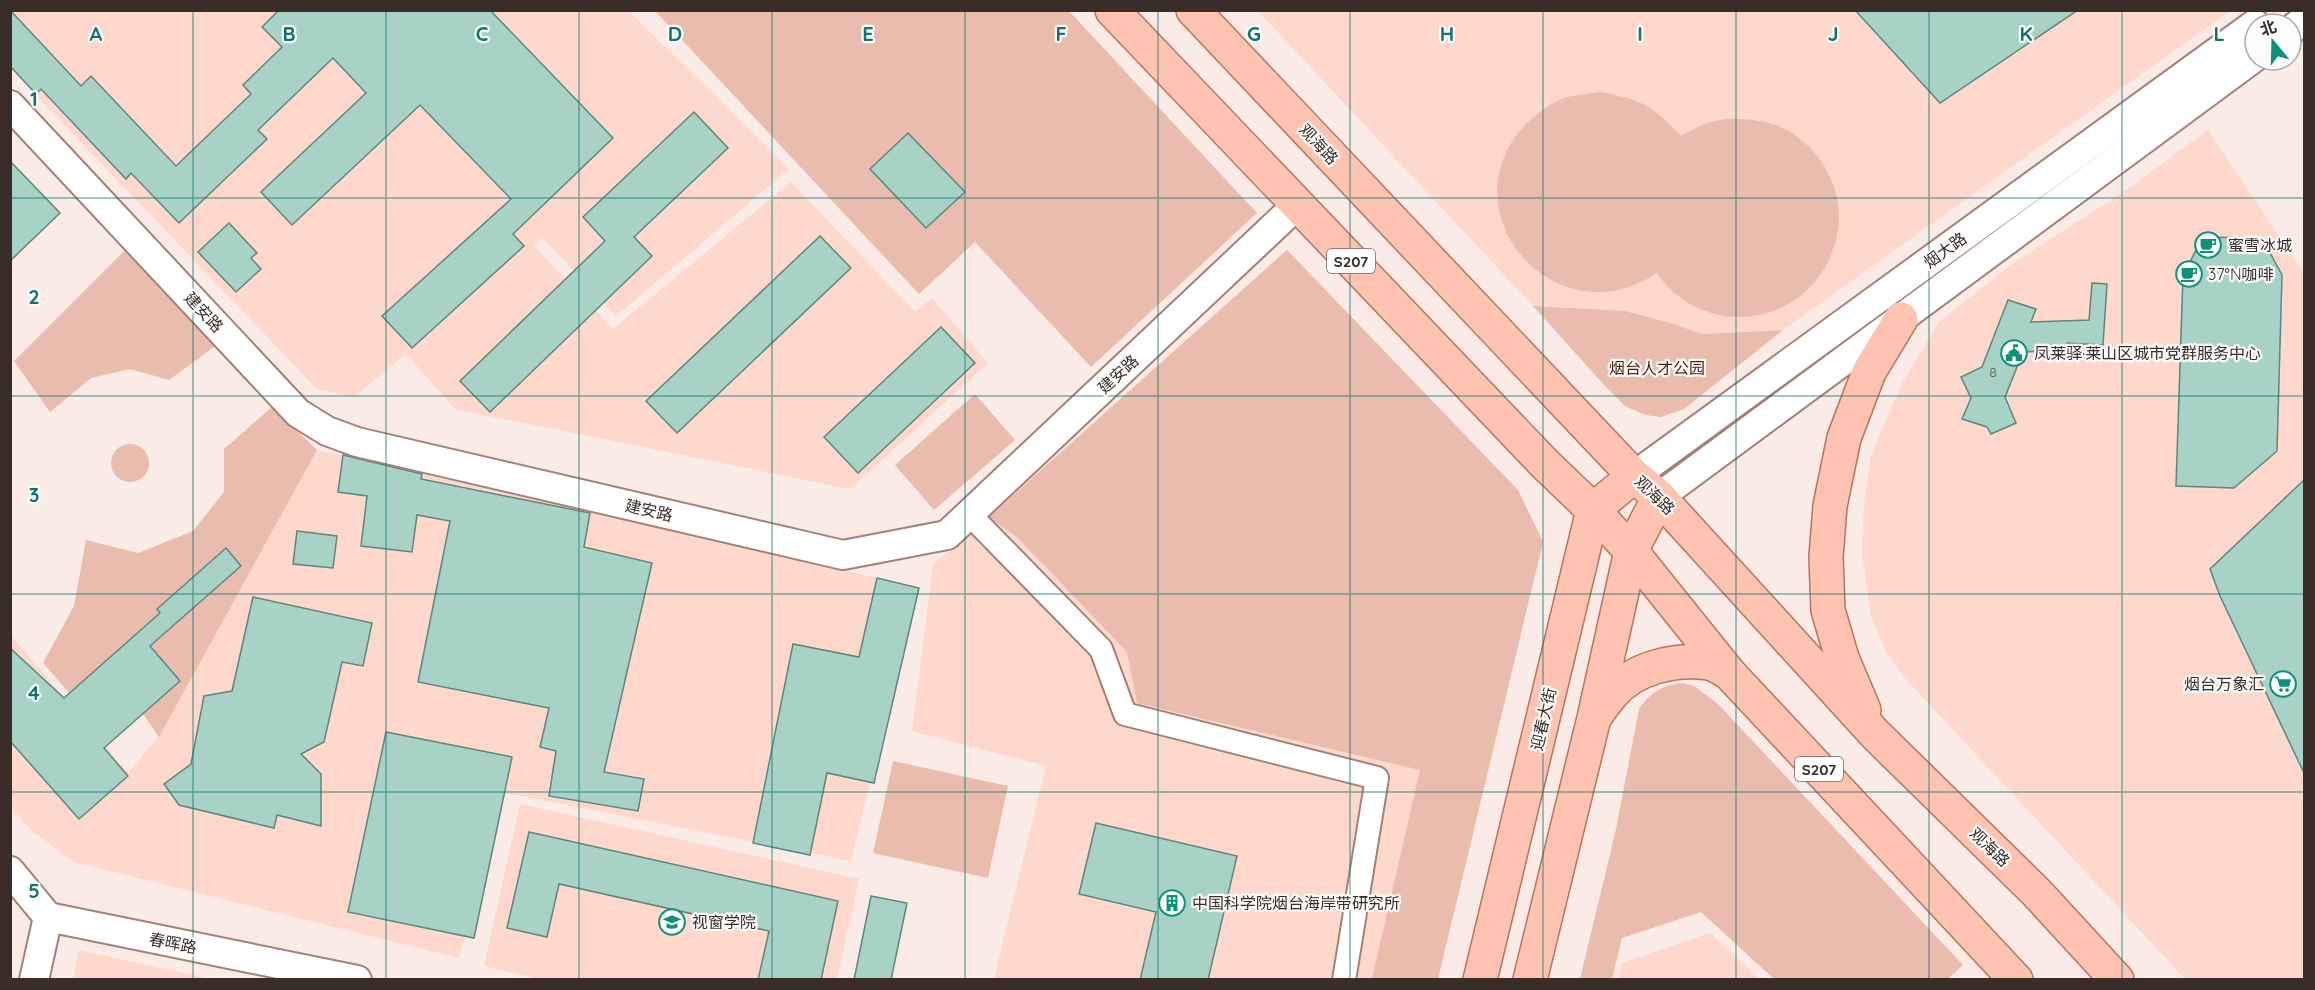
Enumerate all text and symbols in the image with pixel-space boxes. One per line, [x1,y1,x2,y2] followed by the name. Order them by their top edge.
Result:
[2243,12,2303,72] north arrow
[2257,16,2279,40] text: 北
[90,21,103,46] text: A
[282,21,296,46] text: B
[476,21,489,46] text: C
[668,21,682,46] text: D
[862,21,874,46] text: E
[1055,21,1067,46] text: F
[1247,21,1261,46] text: G
[1440,21,1454,46] text: H
[1637,21,1643,46] text: I
[1827,21,1839,46] text: J
[2019,21,2033,46] text: K
[2213,21,2225,46] text: L
[30,86,38,111] text: 1
[1295,120,1343,168] street label: 观海路
[1920,228,1970,272] street label: 烟大路
[2193,230,2223,260] cafe icon: 蜜雪冰城
[2228,235,2292,255] place label: 蜜雪冰城
[1327,249,1375,273] road number: S207
[2174,259,2204,289] cafe icon: 37°N咖啡
[2208,264,2274,284] place label: 37°N咖啡
[28,284,40,309] text: 2
[180,288,228,336] street label: 建安路
[1999,338,2029,368] public building icon: 凤莱驿·莱山区城市党群服务中心
[2034,343,2261,363] place label: 凤莱驿·莱山区城市党群服务中心
[1094,350,1142,398] street label: 建安路
[1609,358,1705,378] park label: 烟台人才公园
[1989,363,1997,381] house number: 8
[1631,471,1679,519] street label: 观海路
[29,482,39,507] text: 3
[623,495,675,525] street label: 建安路
[2268,669,2298,699] supermarket icon: 烟台万象汇
[2184,674,2264,694] place label: 烟台万象汇
[28,680,40,705] text: 4
[1526,686,1560,752] street label: 迎春大街
[1795,757,1843,781] road number: S207
[1966,823,2014,871] street label: 观海路
[28,878,40,903] text: 5
[1157,888,1187,918] building icon: 中国科学院烟台海岸带研究所
[1192,893,1400,913] place label: 中国科学院烟台海岸带研究所
[657,907,687,937] school or university icon: 视窗学院
[692,912,756,932] place label: 视窗学院
[148,929,198,957] street label: 春晖路

